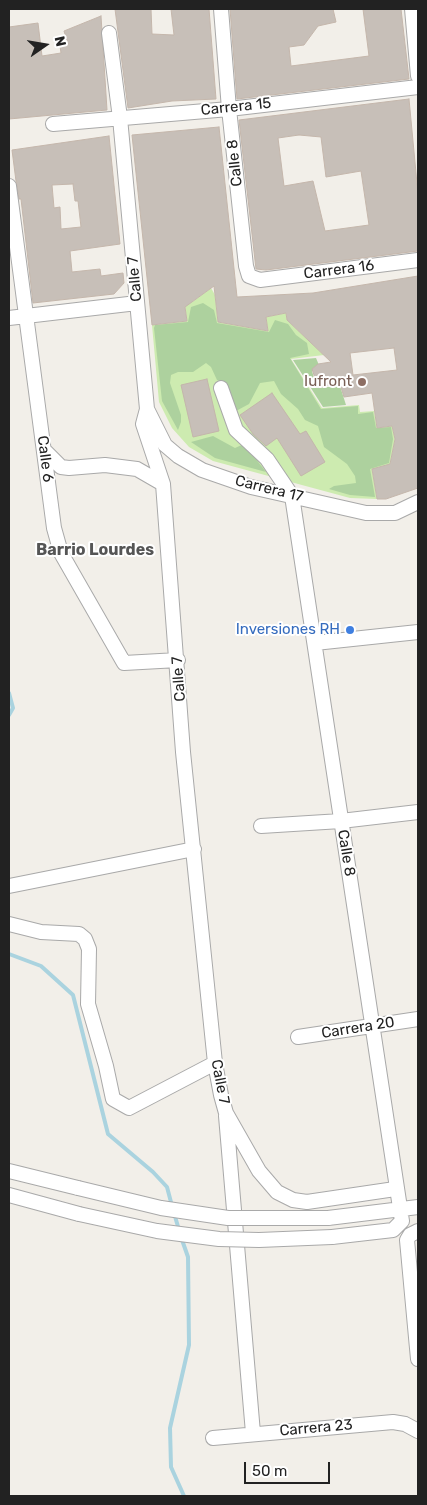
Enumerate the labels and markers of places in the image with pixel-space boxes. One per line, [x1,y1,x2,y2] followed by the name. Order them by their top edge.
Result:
[304,373,352,391] place label: Iufront
[356,376,368,388] marker: Iufront
[236,621,340,639] place label: Inversiones RH
[344,624,356,636] marker: Inversiones RH

